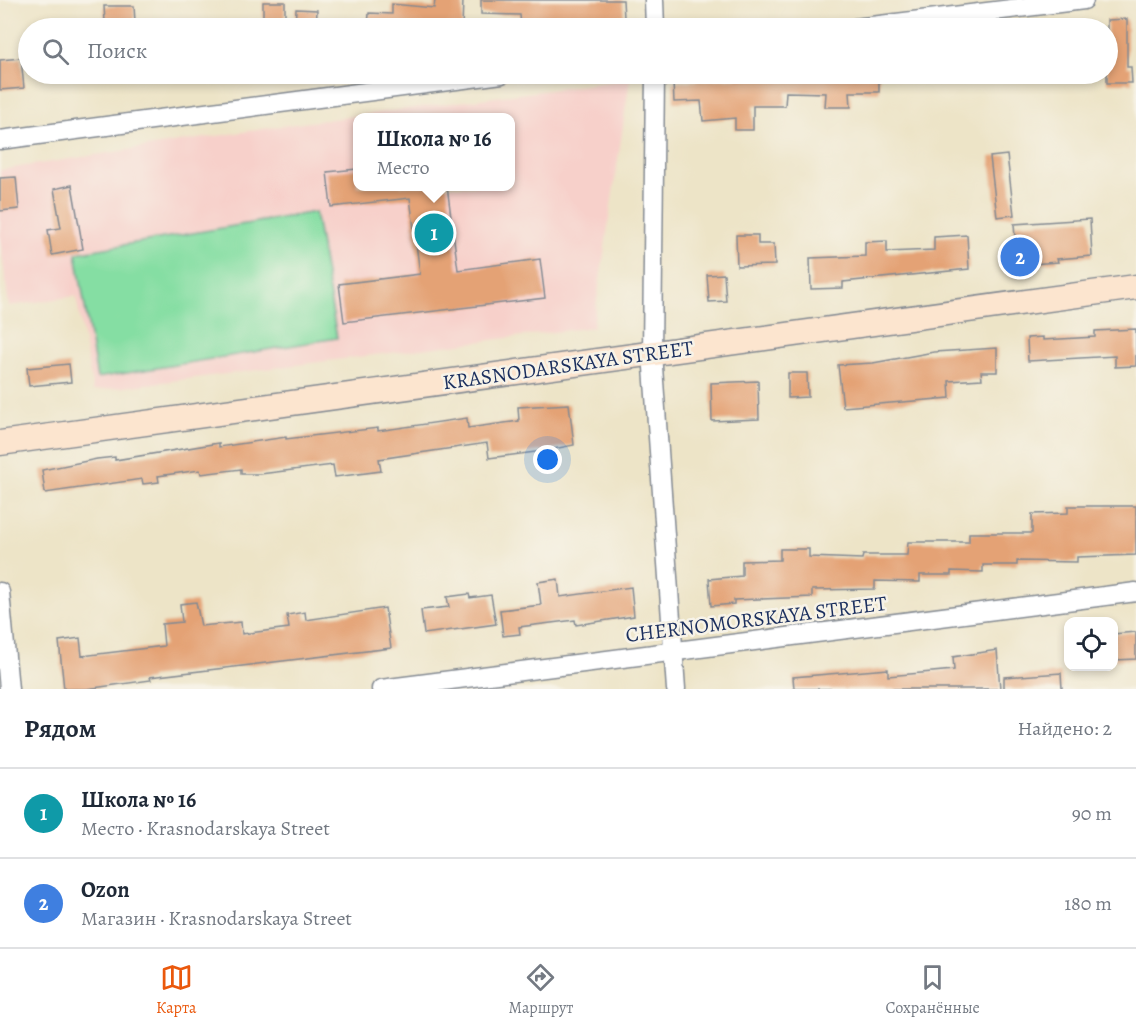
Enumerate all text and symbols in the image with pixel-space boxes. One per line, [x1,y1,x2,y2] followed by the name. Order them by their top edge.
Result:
[18,18,1118,84] search box
[39,35,72,68] icon: search
[87,36,147,66] text: Поиск
[353,113,515,191] popup
[376,124,492,154] text: Школа № 16
[376,154,430,181] text: Место
[414,210,454,256] pin: 1
[1000,234,1040,280] pin: 2
[441,333,696,396] street label: KRASNODARSKAYA STREET
[533,445,562,474] your location
[624,589,889,649] street label: CHERNOMORSKAYA STREET
[1064,617,1118,671] map controls
[1064,617,1118,671] button: locate
[24,711,96,746] text: Рядом
[1017,715,1112,742] text: Найдено: 2
[81,785,196,815] text: Школа № 16
[40,800,47,827] text: 1
[1072,800,1112,827] text: 90 m
[81,815,330,842] text: Место · Krasnodarskaya Street
[81,875,130,905] text: Ozon
[39,890,48,917] text: 2
[1064,890,1112,917] text: 180 m
[81,905,352,932] text: Магазин · Krasnodarskaya Street
[156,961,196,1019] tab: Карта
[509,961,573,1019] tab: Маршрут
[886,961,980,1019] tab: Сохранённые

